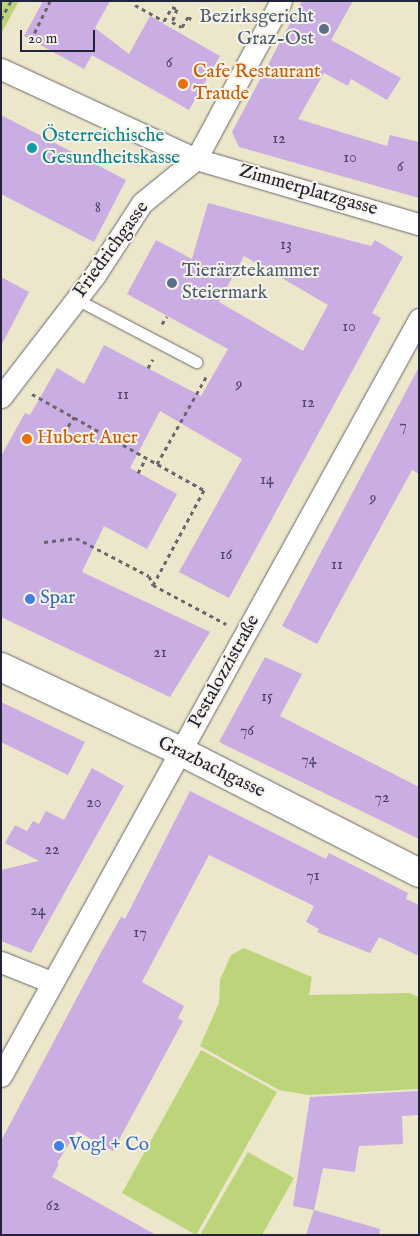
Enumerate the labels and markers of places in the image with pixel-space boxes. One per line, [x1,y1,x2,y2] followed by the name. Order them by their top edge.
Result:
[199,7,314,51] place label: Bezirksgericht Graz-Ost
[318,23,330,35] marker: Bezirksgericht Graz-Ost
[193,62,321,106] place label: Cafe Restaurant Traude
[177,78,189,90] marker: Cafe Restaurant Traude
[42,126,180,170] place label: Österreichische Gesundheitskasse
[26,142,38,154] marker: Österreichische Gesundheitskasse
[182,261,319,305] place label: Tierärztekammer Steiermark
[166,277,178,289] marker: Tierärztekammer Steiermark
[37,428,138,450] place label: Hubert Auer
[21,433,33,445] marker: Hubert Auer
[40,588,75,610] place label: Spar
[24,593,36,605] marker: Spar
[69,1135,149,1157] place label: Vogl + Co
[53,1140,65,1152] marker: Vogl + Co

